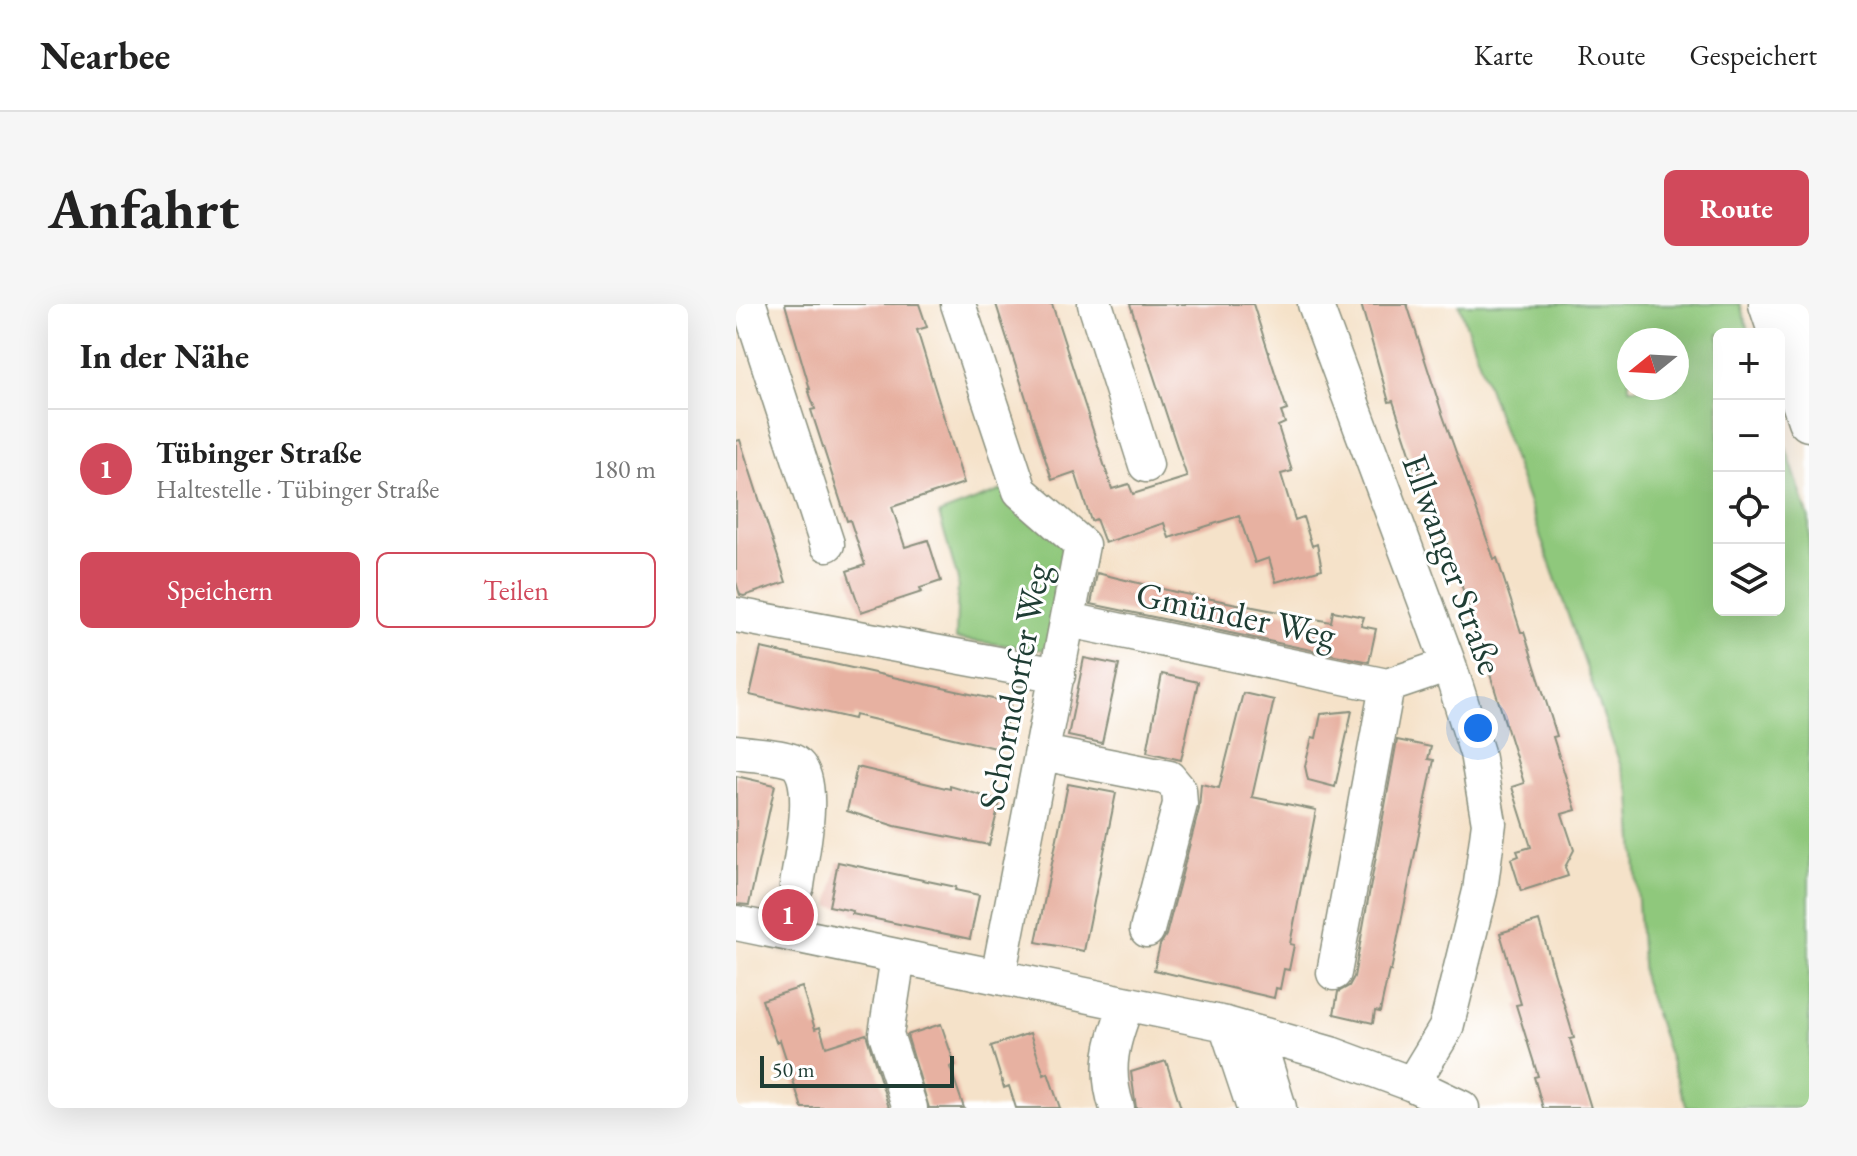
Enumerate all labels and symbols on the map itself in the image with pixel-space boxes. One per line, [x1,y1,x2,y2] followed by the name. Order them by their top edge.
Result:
[1617,328,1689,400] north arrow
[1391,448,1515,680] street label: Ellwanger Straße
[967,560,1061,814] street label: Schorndorfer Weg
[1132,570,1340,658] street label: Gmünder Weg
[1458,708,1498,748] your location
[762,885,814,945] pin: 1
[760,1052,954,1088] scale bar

